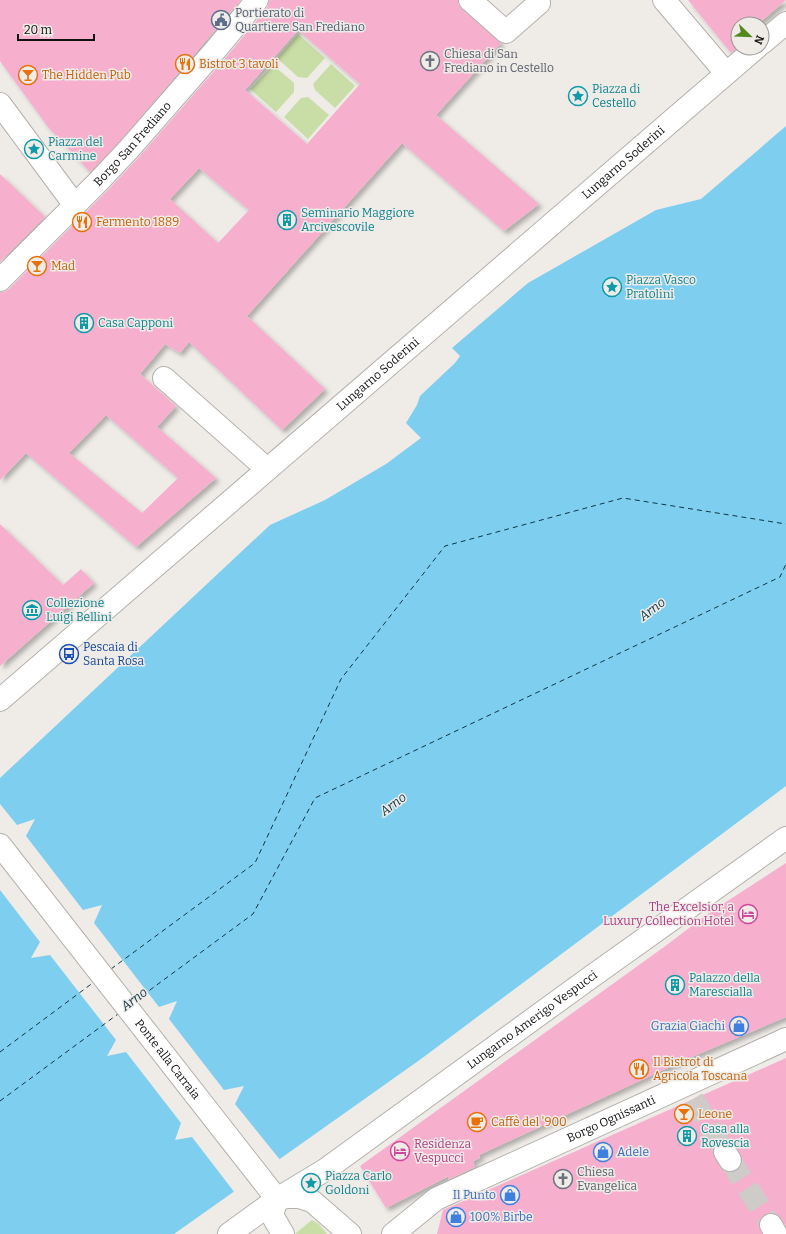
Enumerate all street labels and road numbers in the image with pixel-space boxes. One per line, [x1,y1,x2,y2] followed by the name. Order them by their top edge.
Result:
[91,99,174,189] street label: Borgo San Frediano
[579,123,668,202] street label: Lungarno Soderini
[334,334,422,413] street label: Lungarno Soderini
[464,968,600,1072] street label: Lungarno Amerigo Vespucci
[132,1016,204,1102] street label: Ponte alla Carraia
[565,1093,658,1145] street label: Borgo Ognissanti

